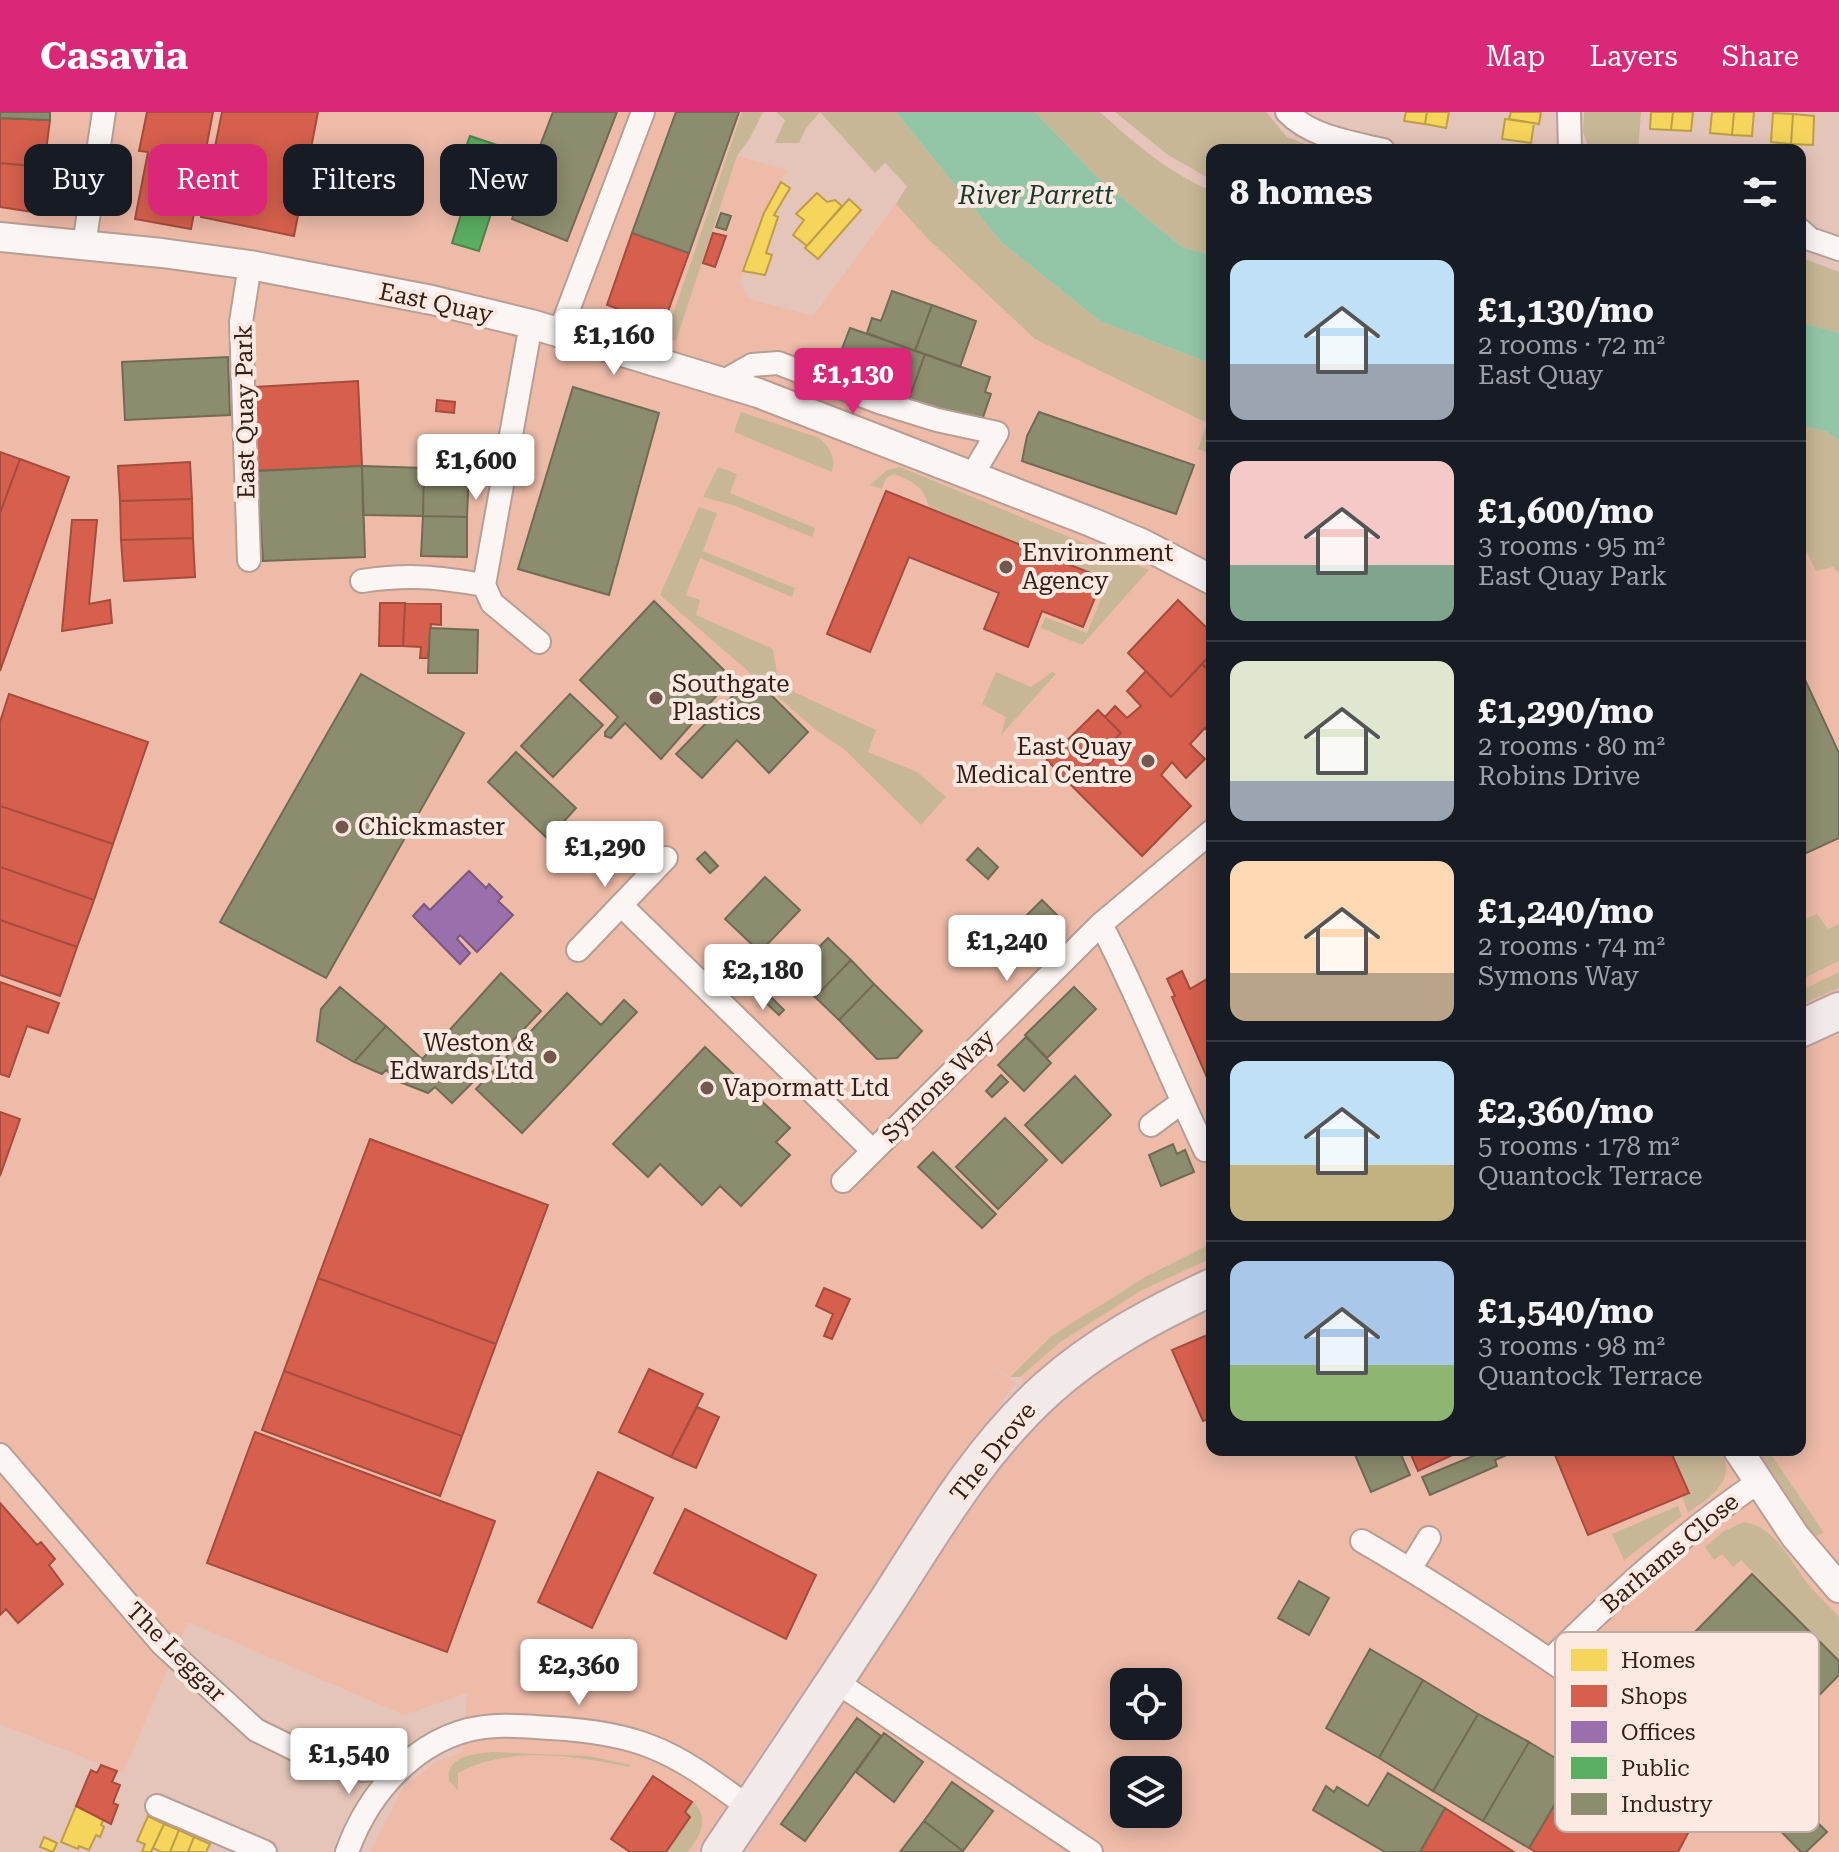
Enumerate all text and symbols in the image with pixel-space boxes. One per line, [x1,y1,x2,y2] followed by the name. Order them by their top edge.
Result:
[40,34,188,78] text: Casavia
[1486,40,1545,73] text: Map
[1589,40,1678,73] text: Layers
[1722,40,1799,73] text: Share
[24,144,132,216] chip: Buy
[148,144,267,216] chip: Rent
[283,144,424,216] chip: Filters
[440,144,557,216] chip: New
[1738,170,1782,214] icon: filters
[1230,172,1373,212] text: 8 homes
[957,180,1114,210] water label: River Parrett
[377,277,496,329] street label: East Quay
[1478,290,1654,330] text: £1,130/mo
[1294,292,1390,388] icon: home
[549,309,679,377] pin: £1,160
[573,320,655,350] text: £1,160
[229,325,261,499] street label: East Quay Park
[1478,330,1665,360] text: 2 rooms · 72 m²
[788,348,918,416] pin: £1,130
[812,359,894,389] text: £1,130
[1478,360,1603,390] text: East Quay
[411,434,541,502] pin: £1,600
[435,445,517,475] text: £1,600
[1478,491,1654,531] text: £1,600/mo
[1294,493,1390,589] icon: home
[1478,531,1665,561] text: 3 rooms · 95 m²
[1022,539,1174,595] place label: Environment Agency
[997,558,1015,576] marker: Environment Agency
[1478,561,1667,591] text: East Quay Park
[672,670,789,726] place label: Southgate Plastics
[647,689,665,707] marker: Southgate Plastics
[1478,691,1654,731] text: £1,290/mo
[1294,693,1390,789] icon: home
[1478,731,1665,761] text: 2 rooms · 80 m²
[955,733,1133,789] place label: East Quay Medical Centre
[1139,752,1157,770] marker: East Quay Medical Centre
[1478,761,1640,791] text: Robins Drive
[358,813,505,841] place label: Chickmaster
[333,818,351,836] marker: Chickmaster
[540,821,670,889] pin: £1,290
[564,832,646,862] text: £1,290
[1478,891,1654,931] text: £1,240/mo
[1294,893,1390,989] icon: home
[942,915,1072,983] pin: £1,240
[966,926,1048,956] text: £1,240
[1478,931,1665,961] text: 2 rooms · 74 m²
[698,944,828,1012] pin: £2,180
[722,955,804,985] text: £2,180
[1478,961,1639,991] text: Symons Way
[876,1023,1001,1148] street label: Symons Way
[389,1029,534,1085] place label: Weston & Edwards Ltd
[541,1048,559,1066] marker: Weston & Edwards Ltd
[723,1074,889,1102] place label: Vapormatt Ltd
[698,1079,716,1097] marker: Vapormatt Ltd
[1478,1091,1654,1131] text: £2,360/mo
[1294,1093,1390,1189] icon: home
[1478,1131,1680,1161] text: 5 rooms · 178 m²
[1478,1161,1702,1191] text: Quantock Terrace
[1478,1291,1654,1331] text: £1,540/mo
[1294,1293,1390,1389] icon: home
[1478,1331,1665,1361] text: 3 rooms · 98 m²
[1478,1361,1702,1391] text: Quantock Terrace
[944,1397,1042,1507] street label: The Drove
[1596,1487,1744,1619] street label: Barhams Close
[121,1597,232,1708] street label: The Leggar
[1555,1632,1819,1832] legend
[514,1639,644,1707] pin: £2,360
[1621,1648,1695,1673] text: Homes
[538,1650,620,1680] text: £2,360
[1110,1668,1182,1828] map controls
[1110,1668,1182,1740] button: locate
[1621,1684,1687,1709] text: Shops
[1621,1720,1695,1745] text: Offices
[284,1728,414,1796] pin: £1,540
[308,1739,390,1769] text: £1,540
[1110,1756,1182,1828] button: layers
[1621,1756,1689,1781] text: Public
[1621,1792,1712,1817] text: Industry

